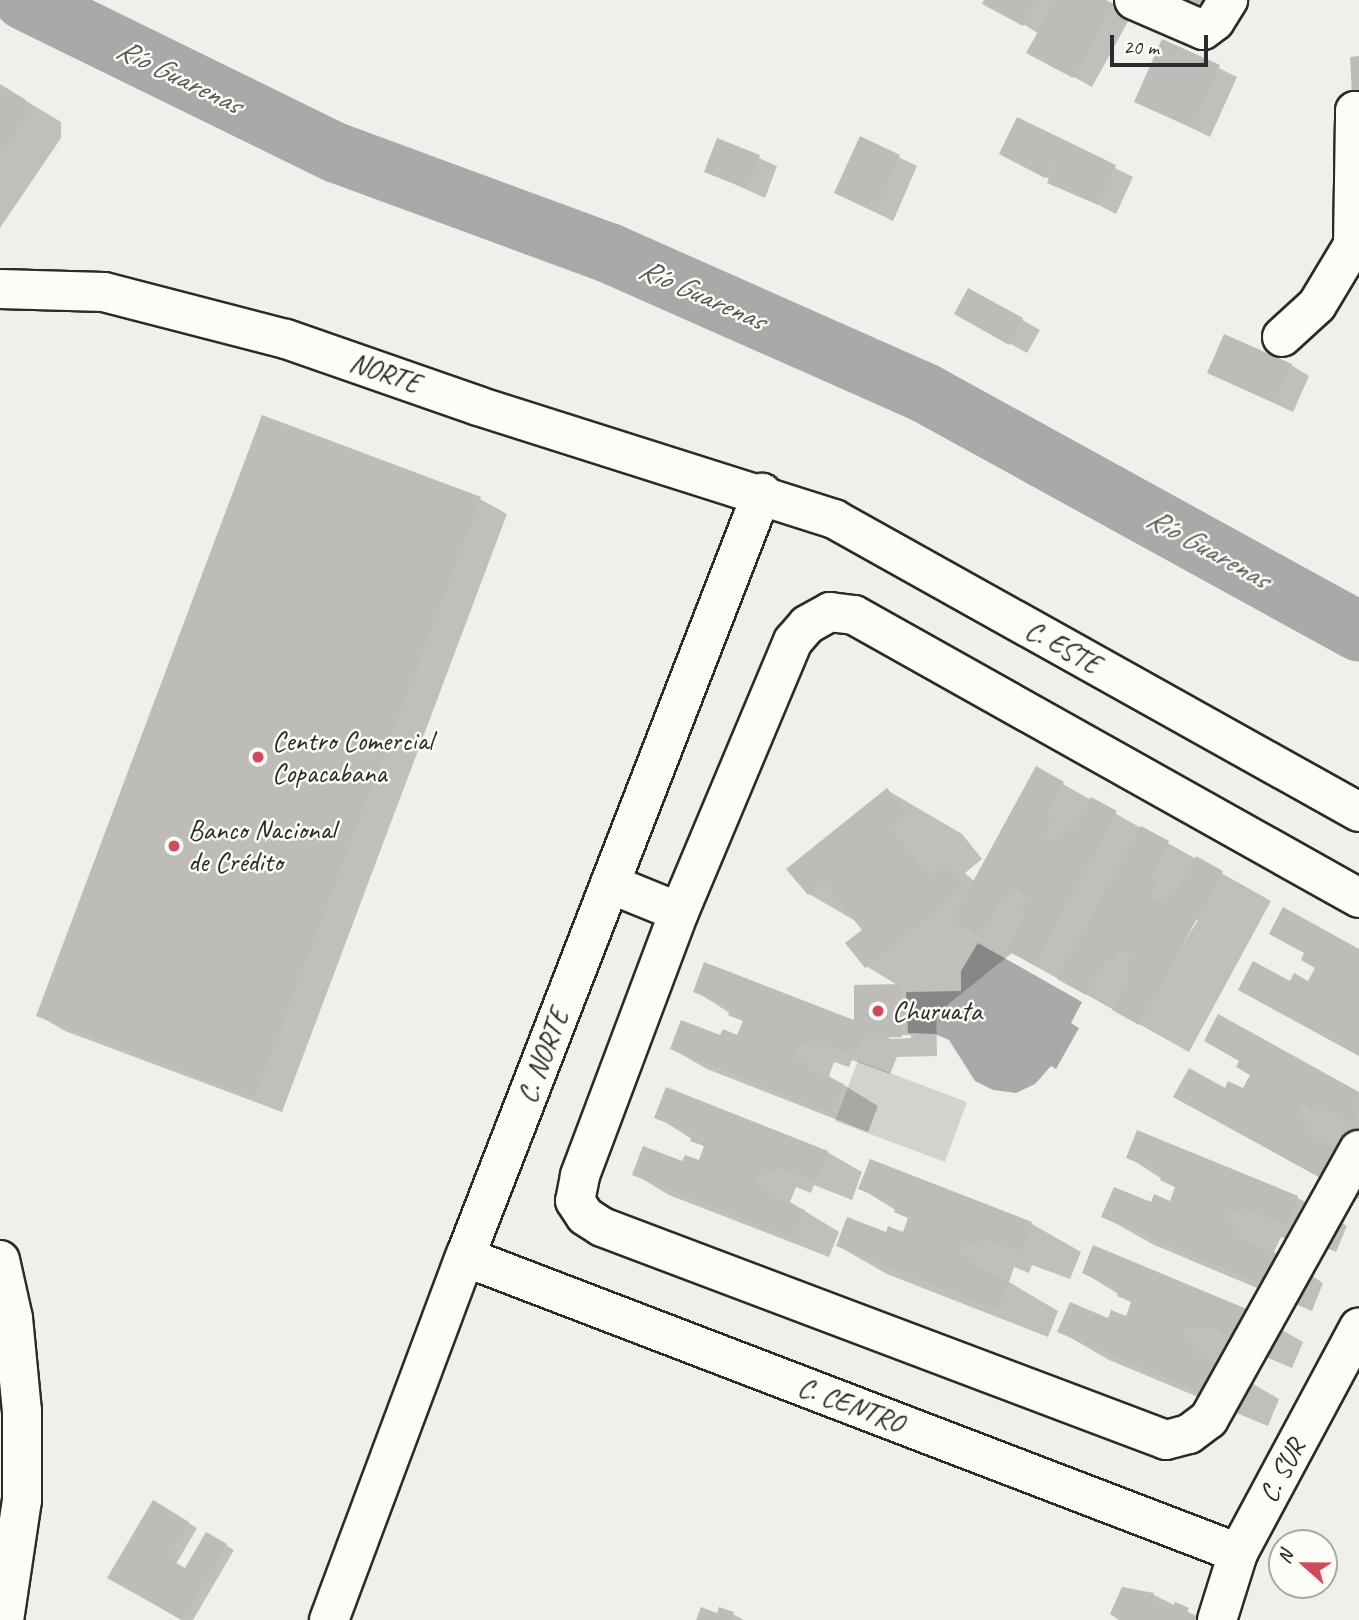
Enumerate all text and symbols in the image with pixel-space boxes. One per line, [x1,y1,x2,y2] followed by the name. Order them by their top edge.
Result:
[1114,21,1212,65] scale bar
[111,30,247,122] water label: Río Guarenas
[1123,34,1159,60] text: 20 m
[633,250,771,338] water label: Río Guarenas
[345,345,425,401] street label: NORTE
[1140,500,1276,596] water label: Río Guarenas
[1020,613,1106,681] street label: C. ESTE
[272,724,434,790] place label: Centro Comercial Copacabana
[250,749,266,765] marker: Centro Comercial Copacabana
[188,813,338,879] place label: Banco Nacional de Crédito
[166,838,182,854] marker: Banco Nacional de Crédito
[892,994,982,1028] place label: Churuata
[870,1003,886,1019] marker: Churuata
[510,1004,576,1108] street label: C. NORTE
[793,1370,909,1440] street label: C. CENTRO
[1252,1434,1312,1508] street label: C. SUR
[1268,1529,1338,1599] north arrow
[1272,1547,1299,1567] text: N

